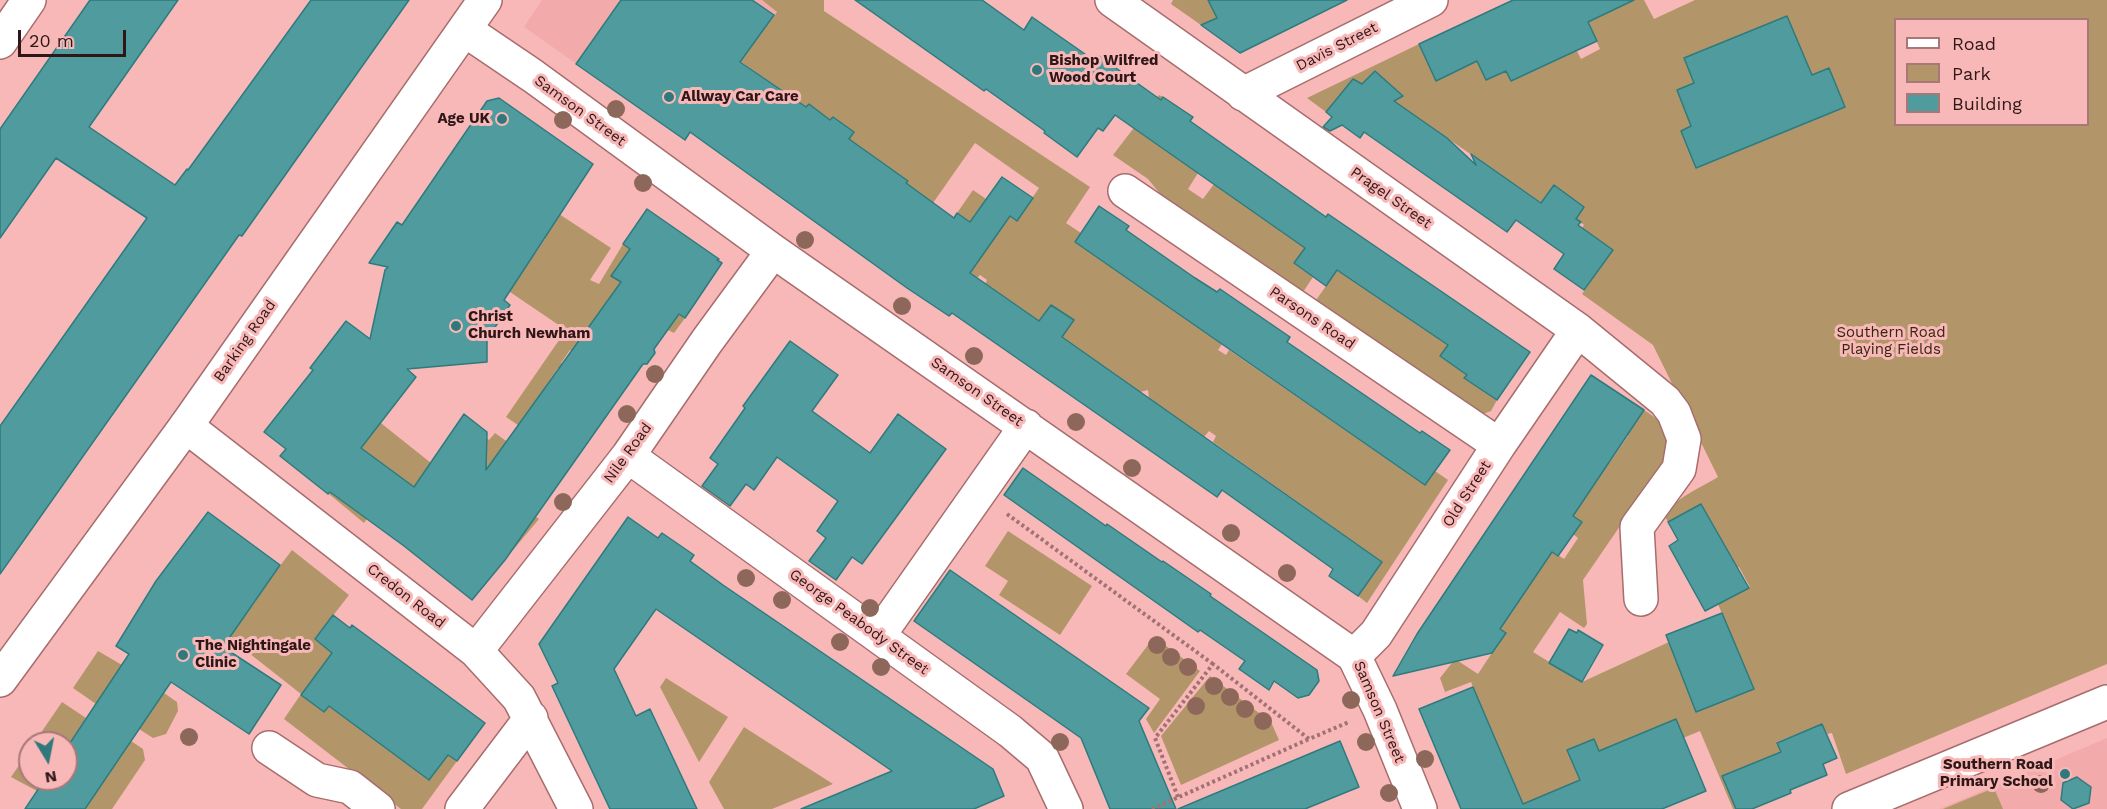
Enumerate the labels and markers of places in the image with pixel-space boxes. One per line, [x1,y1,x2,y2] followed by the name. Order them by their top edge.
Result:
[1049,52,1158,87] place label: Bishop Wilfred Wood Court
[1030,63,1044,77] marker: Bishop Wilfred Wood Court
[681,88,799,106] place label: Allway Car Care
[662,90,676,104] marker: Allway Car Care
[437,110,490,128] place label: Age UK
[495,112,509,126] marker: Age UK
[468,308,590,343] place label: Christ Church Newham
[449,319,463,333] marker: Christ Church Newham
[195,637,311,672] place label: The Nightingale Clinic
[176,648,190,662] marker: The Nightingale Clinic
[1940,756,2053,791] place label: Southern Road Primary School
[2058,767,2072,781] marker: Southern Road Primary School

